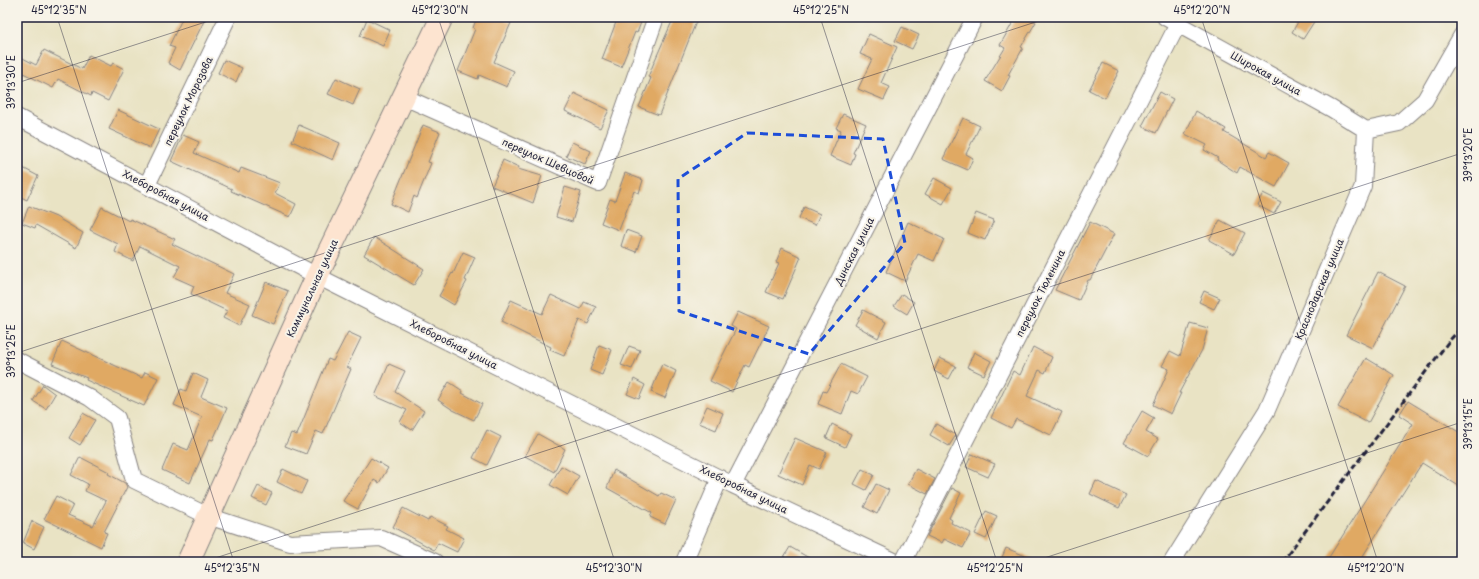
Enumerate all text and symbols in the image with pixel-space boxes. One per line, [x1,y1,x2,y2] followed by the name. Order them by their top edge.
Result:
[31,2,87,17] text: 45°12'35"N
[412,2,468,17] text: 45°12'30"N
[793,2,849,17] text: 45°12'25"N
[1174,2,1231,17] text: 45°12'20"N
[1228,47,1305,99] street label: Широкая улица
[159,53,217,148] street label: переулок Морозова
[3,55,18,109] text: 39°13'30"E
[1460,128,1475,182] text: 39°13'20"E
[500,134,596,188] street label: переулок Шевцовой
[120,165,213,224] street label: Хлеборобная улица
[830,214,877,288] street label: Динская улица
[1290,235,1347,342] street label: Краснодарская улица
[282,236,342,340] street label: Коммунальная улица
[1011,246,1069,339] street label: переулок Тюленина
[408,315,501,372] street label: Хлеборобная улица
[3,324,18,378] text: 39°13'25"E
[1460,398,1475,450] text: 39°13'15"E
[698,461,791,517] street label: Хлеборобная улица
[204,560,260,575] text: 45°12'35"N
[586,560,642,575] text: 45°12'30"N
[967,560,1023,575] text: 45°12'25"N
[1348,560,1405,575] text: 45°12'20"N

